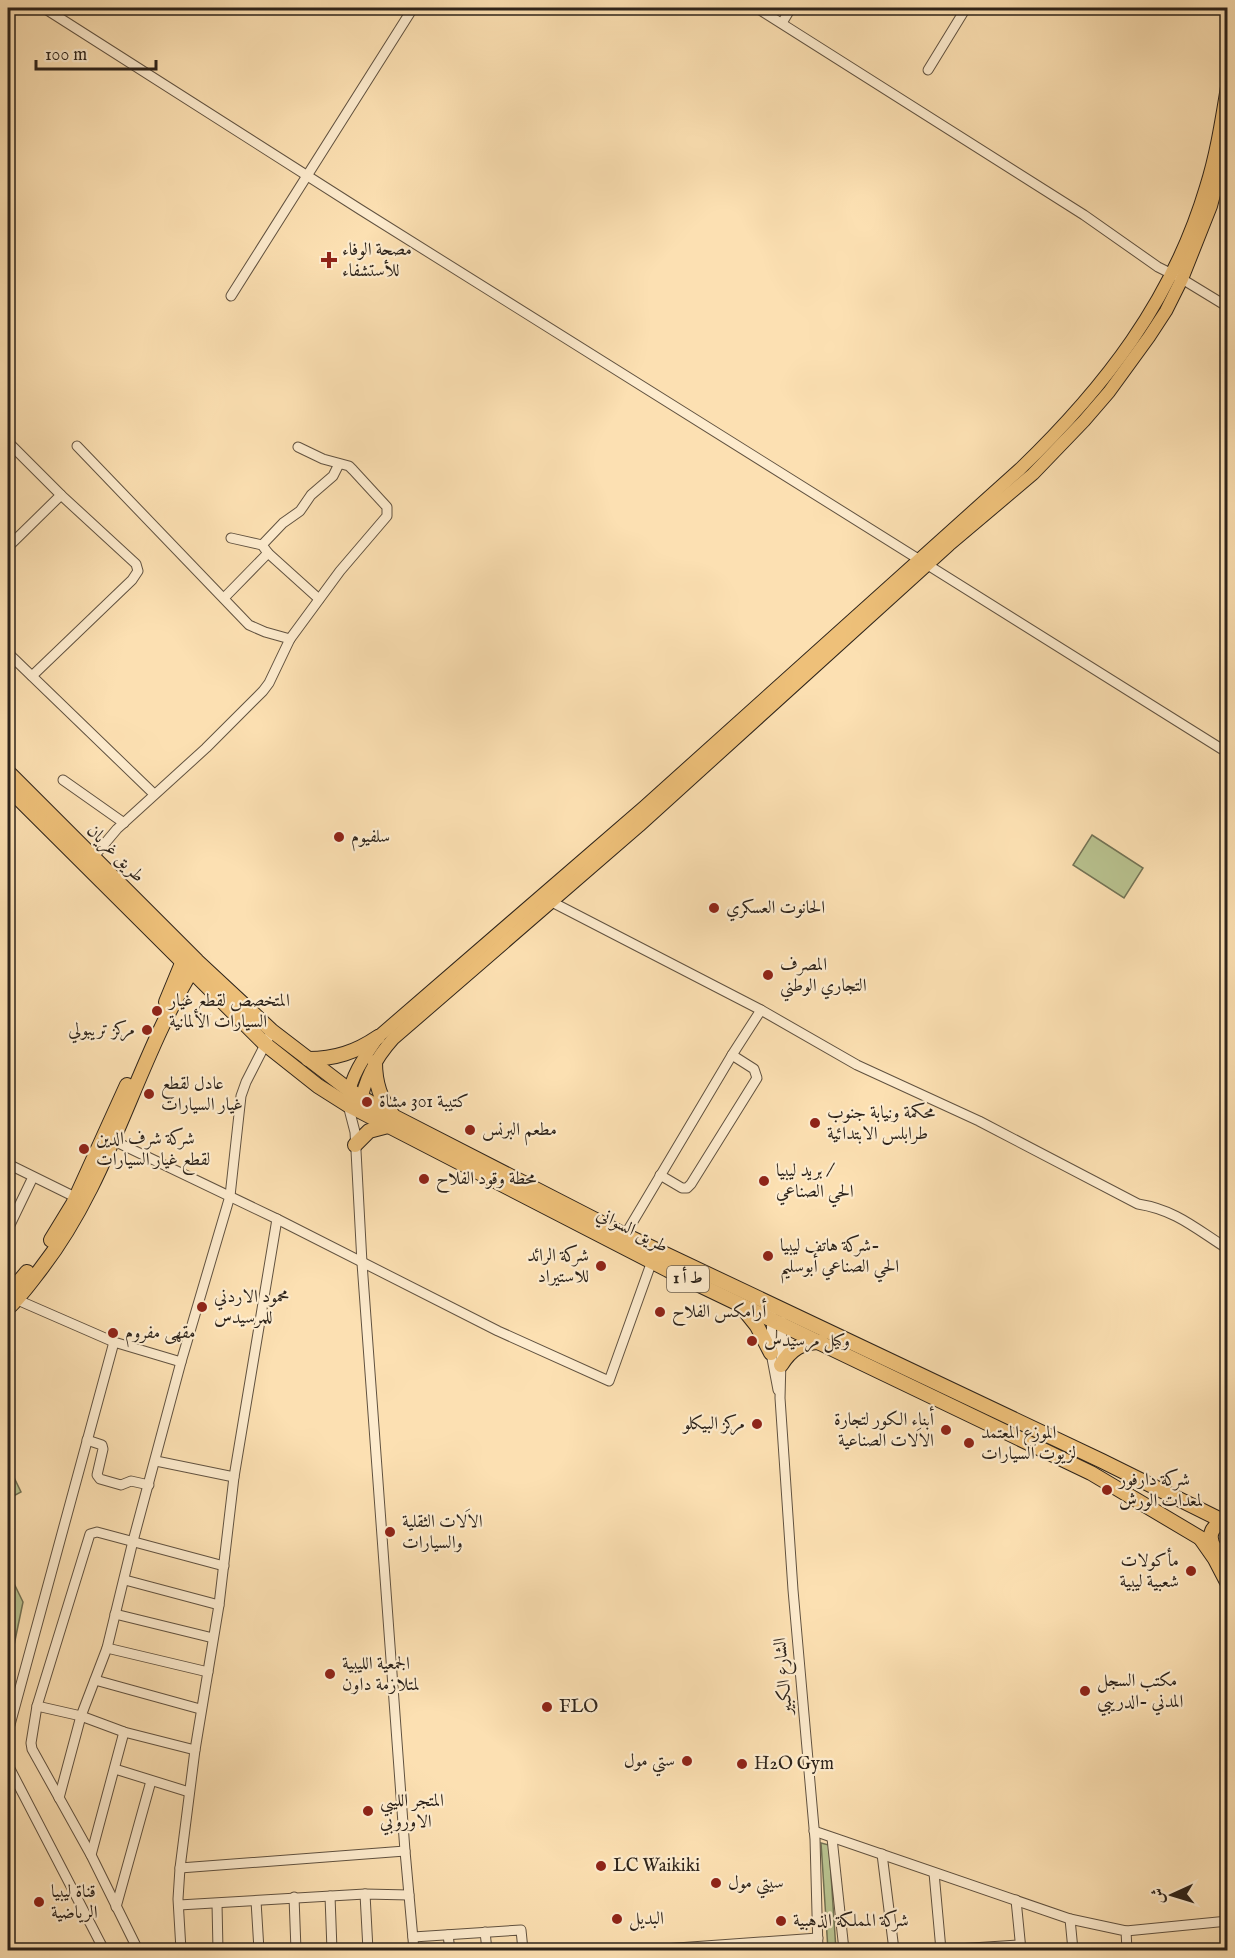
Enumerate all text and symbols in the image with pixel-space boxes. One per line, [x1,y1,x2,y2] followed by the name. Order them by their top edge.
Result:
[36,33,156,71] scale bar
[45,44,87,67] text: 100 m
[342,239,412,283] place label: مصحة الوفاء للأستشفاء
[320,251,338,269] marker: مصحة الوفاء للأستشفاء
[81,820,149,888] street label: طريق غريان
[351,826,390,852] place label: سلفيوم
[332,830,346,844] marker: سلفيوم
[726,897,825,922] place label: الحانوت العسكري
[707,901,721,915] marker: الحانوت العسكري
[780,954,867,1002] place label: المصرف التجاري الوطني
[761,968,775,982] marker: المصرف التجاري الوطني
[167,990,290,1034] place label: المتخصص لقطع غيار السيارات الألمانية
[150,1004,164,1018] marker: المتخصص لقطع غيار السيارات الألمانية
[68,1019,135,1044] place label: مركز تريبولي
[140,1023,154,1037] marker: مركز تريبولي
[161,1073,243,1117] place label: عادل لقطع غيار السيارات
[142,1087,156,1101] marker: عادل لقطع غيار السيارات
[379,1091,469,1114] place label: كتيبة 301 مشاة
[360,1095,374,1109] marker: كتيبة 301 مشاة
[827,1102,935,1146] place label: محكمة ونيابة جنوب طرابلس الابتدائية
[808,1116,822,1130] marker: محكمة ونيابة جنوب طرابلس الابتدائية
[482,1119,557,1146] place label: مطعم البرنس
[463,1123,477,1137] marker: مطعم البرنس
[96,1127,210,1175] place label: شركة شرف الدين لقطع غيار السيارات
[77,1142,91,1156] marker: شركة شرف الدين لقطع غيار السيارات
[776,1160,854,1208] place label: بريد ليبيا / الحي الصناعي
[436,1168,537,1194] place label: محطة وقود الفلاح
[417,1172,431,1186] marker: محطة وقود الفلاح
[757,1174,771,1188] marker: بريد ليبيا / الحي الصناعي
[591,1203,672,1261] street label: طريق السواني
[780,1234,899,1284] place label: شركة هاتف ليبيا- الحي الصناعي أبوسليم
[527,1244,589,1289] place label: شركة الرائد للاستيراد
[761,1249,775,1263] marker: شركة هاتف ليبيا- الحي الصناعي أبوسليم
[594,1259,608,1273] marker: شركة الرائد للاستيراد
[667,1266,709,1292] road number: ط أ 1
[214,1286,289,1330] place label: محمود الاردني للمرسيدس
[672,1298,767,1327] place label: أرامكس الفلاح
[195,1300,209,1314] marker: محمود الاردني للمرسيدس
[653,1305,667,1319] marker: أرامكس الفلاح
[125,1322,196,1348] place label: مقهى مفروم
[106,1326,120,1340] marker: مقهى مفروم
[764,1330,850,1353] place label: وكيل مرسيدس
[745,1334,759,1348] marker: وكيل مرسيدس
[834,1406,935,1453] place label: أبناء الكور لتجارة الاَلات الصناعية
[681,1413,745,1436] place label: مركز البيكلو
[750,1417,764,1431] marker: مركز البيكلو
[981,1422,1076,1466] place label: الموزع المعتمد لزيوت السيارات
[939,1423,953,1437] marker: أبناء الكور لتجارة الاَلات الصناعية
[962,1436,976,1450] marker: الموزع المعتمد لزيوت السيارات
[1117,1468,1203,1513] place label: شركة دارفور لمعدات الورش
[1100,1483,1114,1497] marker: شركة دارفور لمعدات الورش
[402,1508,483,1555] place label: الاَلات الثقلية والسيارات
[383,1525,397,1539] marker: الاَلات الثقلية والسيارات
[1120,1547,1179,1594] place label: مأكولات شعبية ليبية
[1184,1564,1198,1578] marker: مأكولات شعبية ليبية
[769,1636,801,1718] street label: الشارع الكبير
[342,1653,420,1697] place label: الجمعية الليبية لمتلازمة داون
[323,1667,337,1681] marker: الجمعية الليبية لمتلازمة داون
[1097,1670,1184,1717] place label: مكتب السجل المدني -الدريبي
[1078,1684,1092,1698] marker: مكتب السجل المدني -الدريبي
[559,1696,598,1719] place label: FLO
[540,1700,554,1714] marker: FLO
[624,1750,675,1777] place label: ستي مول
[754,1753,834,1776] place label: H2O Gym
[680,1754,694,1768] marker: ستي مول
[735,1757,749,1771] marker: H2O Gym
[380,1790,444,1836] place label: المتجر الليبي الاوروبي
[361,1804,375,1818] marker: المتجر الليبي الاوروبي
[613,1855,700,1878] place label: LC Waikiki
[594,1859,608,1873] marker: LC Waikiki
[1142,1865,1202,1925] north arrow
[728,1872,784,1899] place label: سيتي مول
[709,1876,723,1890] marker: سيتي مول
[51,1881,98,1925] place label: قناة ليبيا الرياضية
[1149,1887,1170,1905] text: ش
[32,1895,46,1909] marker: قناة ليبيا الرياضية
[629,1908,664,1931] place label: البديل
[793,1909,909,1933] place label: شركة المملكة الذهبية
[610,1912,624,1926] marker: البديل
[774,1914,788,1928] marker: شركة المملكة الذهبية

